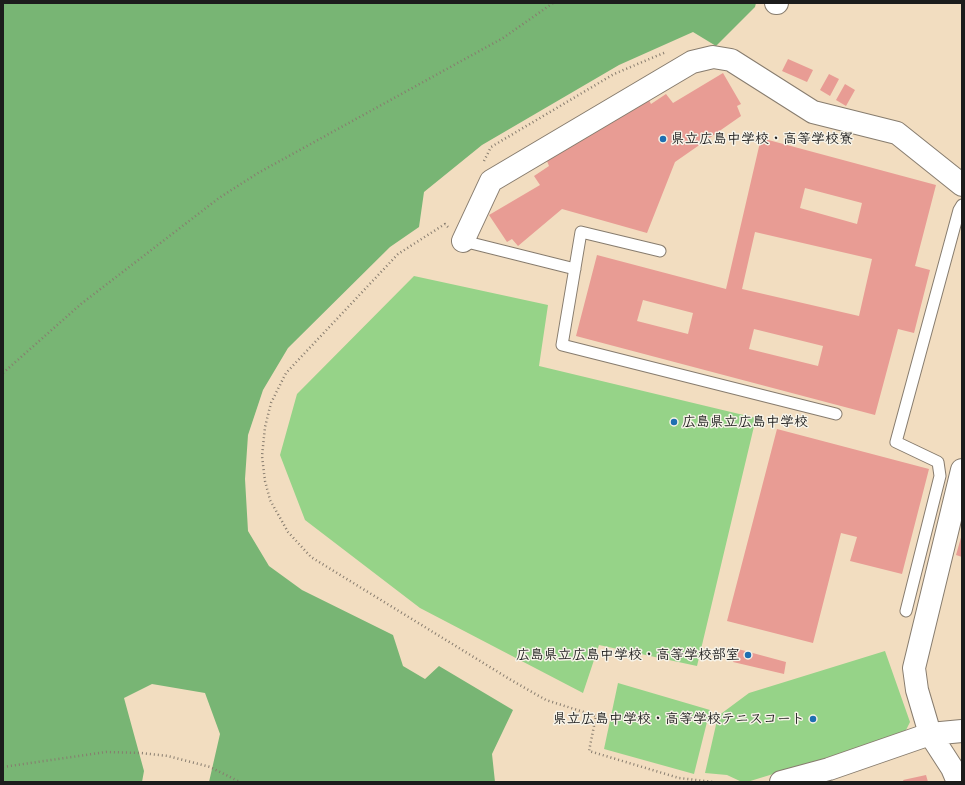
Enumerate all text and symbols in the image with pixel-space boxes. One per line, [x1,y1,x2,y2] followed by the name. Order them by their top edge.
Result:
[671,131,853,147] place label: 県立広島中学校・高等学校寮
[658,134,668,144] marker: 県立広島中学校・高等学校寮
[682,414,808,430] place label: 広島県立広島中学校
[669,417,679,427] marker: 広島県立広島中学校
[516,647,740,663] place label: 広島県立広島中学校・高等学校部室
[743,650,753,660] marker: 広島県立広島中学校・高等学校部室
[553,711,805,727] place label: 県立広島中学校・高等学校テニスコート
[808,714,818,724] marker: 県立広島中学校・高等学校テニスコート

